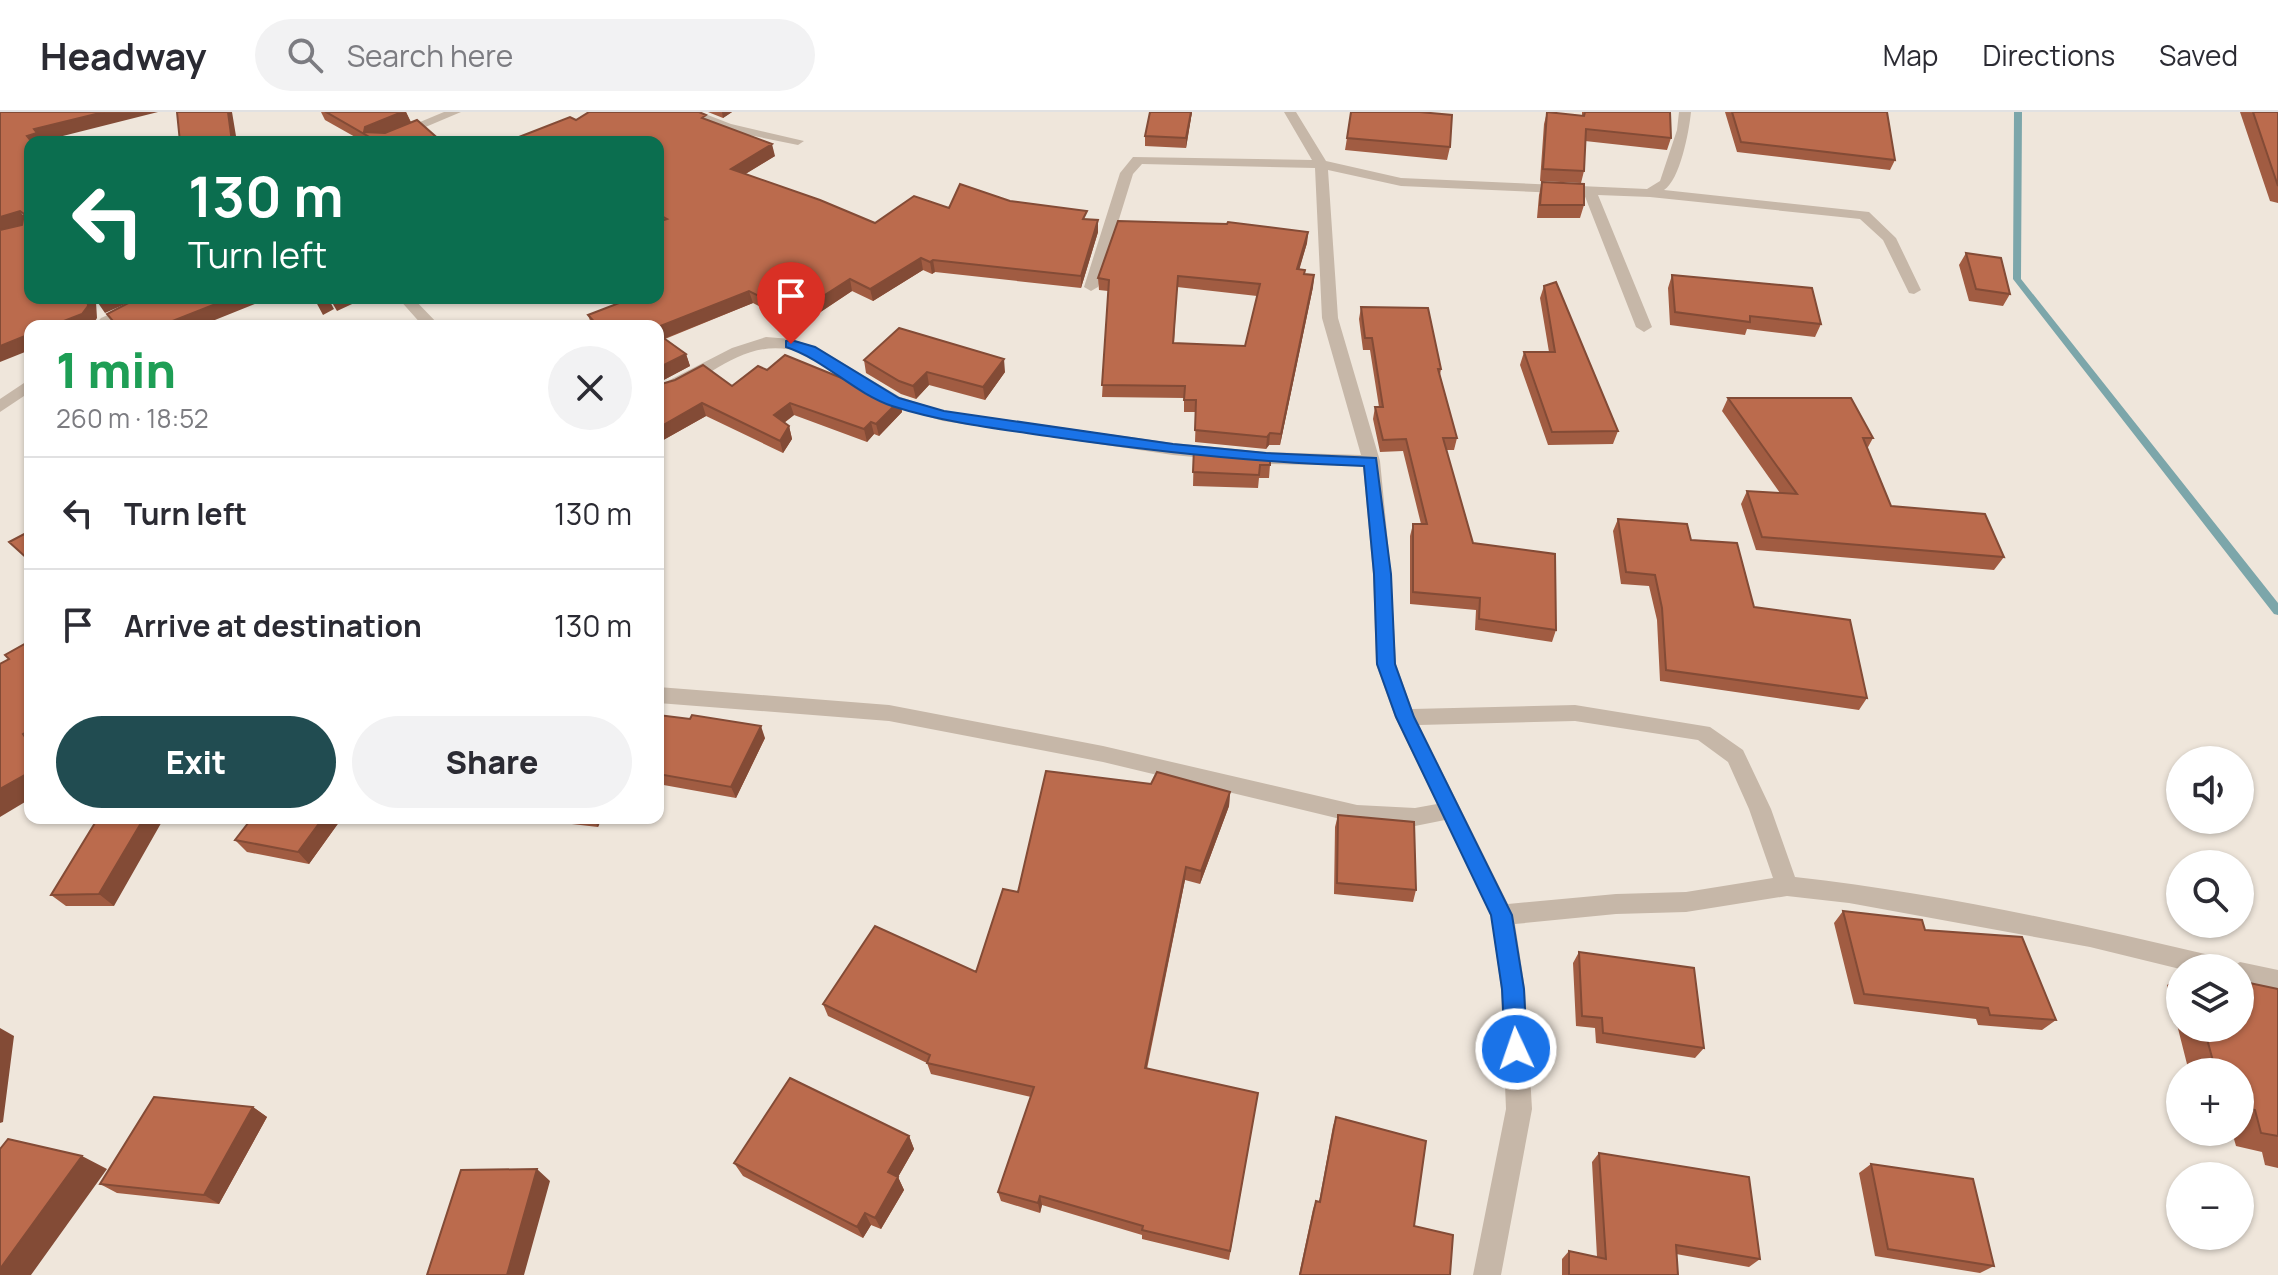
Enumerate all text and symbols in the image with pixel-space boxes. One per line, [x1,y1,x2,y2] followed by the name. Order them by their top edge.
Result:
[255,19,815,91] search box
[40,29,207,81] text: Headway
[283,33,327,77] icon: search
[347,35,513,76] text: Search here
[1883,36,1938,74] text: Map
[1982,36,2115,74] text: Directions
[2159,36,2238,74] text: Saved
[188,157,344,234] text: 130 m
[56,168,160,272] icon: left
[188,230,327,279] text: Turn left
[757,262,825,344] pin
[769,274,813,318] icon: arrive
[56,337,176,402] text: 1 min
[548,346,632,430] button: close
[56,400,208,436] text: 260 m · 18:52
[56,491,100,535] icon: left
[124,493,247,534] text: Turn left
[554,493,632,534] text: 130 m
[56,603,100,647] icon: arrive
[124,605,422,646] text: Arrive at destination
[554,605,632,646] text: 130 m
[56,716,336,808] button: Exit
[352,716,632,808] button: Share
[2166,746,2254,1250] map controls
[2166,746,2254,834] button: sound
[2166,850,2254,938] button: search
[2166,954,2254,1042] button: layers
[1474,1007,1558,1091] position arrow
[2166,1058,2254,1146] button: +
[2166,1162,2254,1250] button: −

